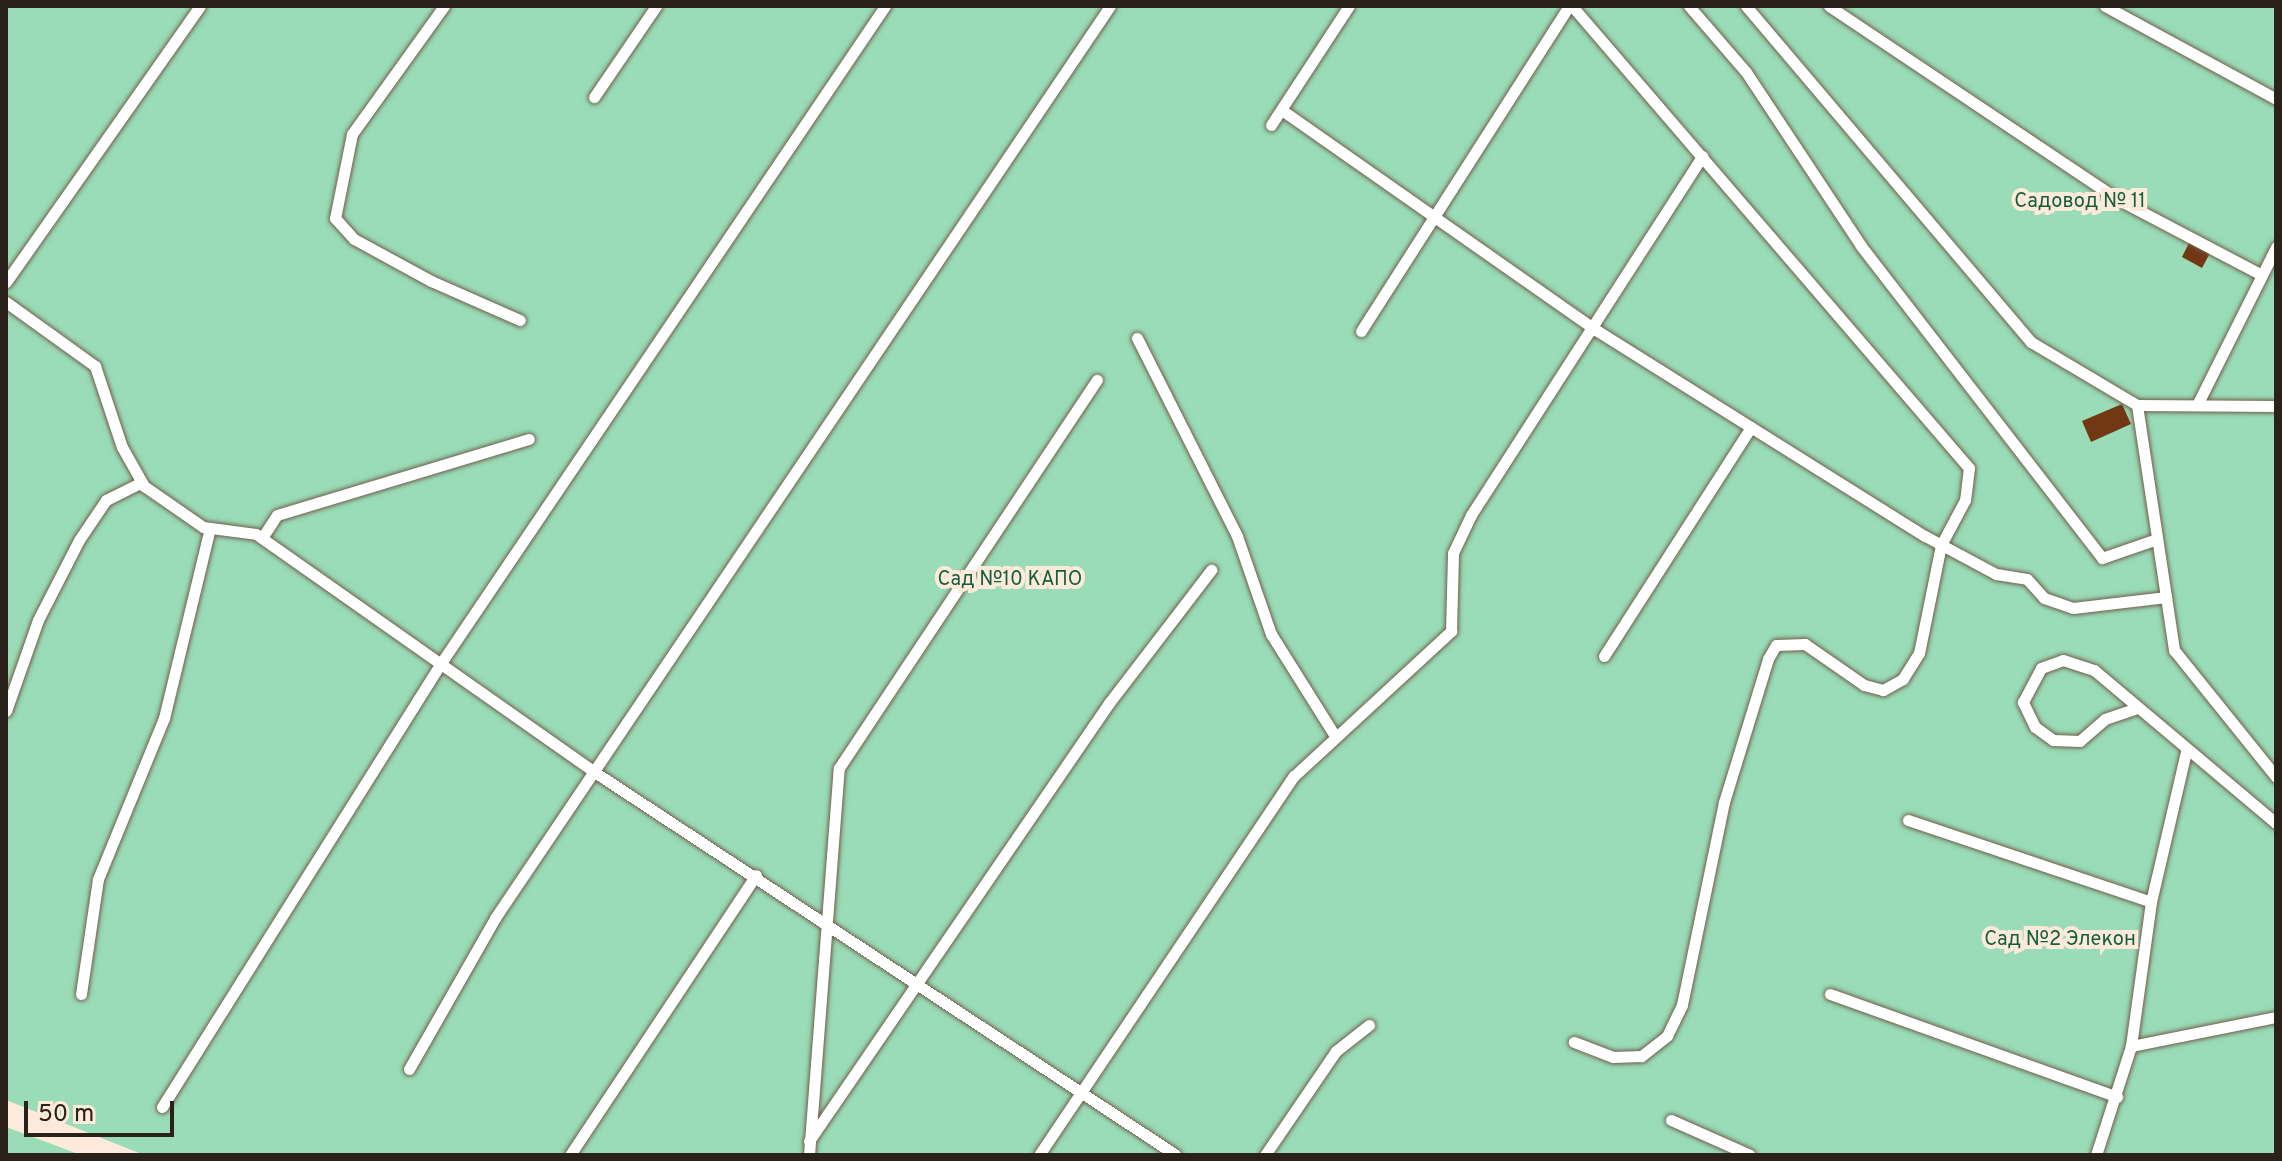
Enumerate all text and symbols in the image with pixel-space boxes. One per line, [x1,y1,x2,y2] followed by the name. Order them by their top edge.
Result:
[2014,190,2146,214] park label: Садовод № 11
[938,568,1082,592] park label: Сад №10 КАПО
[1984,928,2136,952] park label: Сад №2 Элекон
[28,1085,178,1135] scale bar
[38,1100,94,1130] text: 50 m

